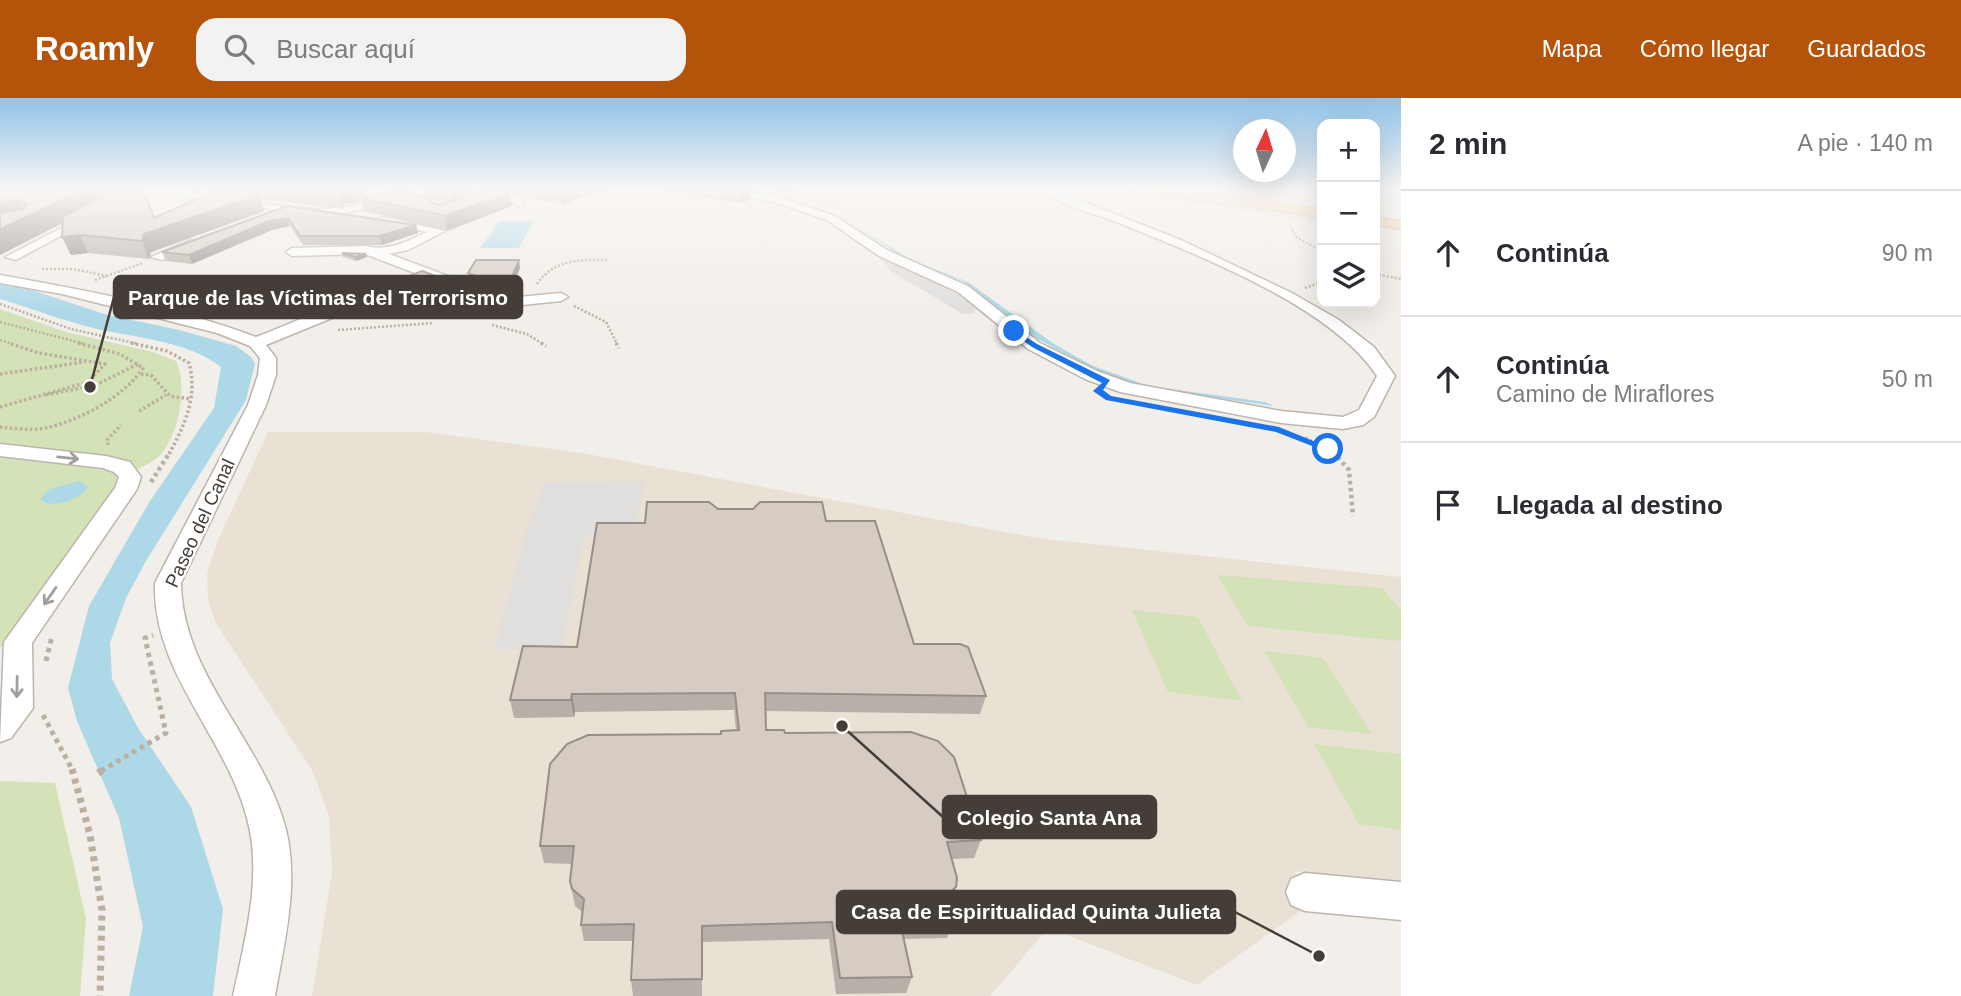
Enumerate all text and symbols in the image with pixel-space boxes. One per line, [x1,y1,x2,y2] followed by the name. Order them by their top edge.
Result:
[196,18,686,81] search box
[35,30,154,67] text: Roamly
[220,30,258,68] icon: search
[276,34,415,64] text: Buscar aquí
[1542,35,1602,62] text: Mapa
[1640,35,1769,62] text: Cómo llegar
[1807,35,1926,62] text: Guardados
[1233,119,1296,182] north arrow
[1317,119,1380,308] map controls
[1317,119,1380,182] button: +
[1429,127,1507,160] text: 2 min
[1797,130,1933,156] text: A pie · 140 m
[1317,182,1380,245] button: −
[1429,234,1467,272] icon: ahead
[1496,238,1609,268] text: Continúa
[1882,240,1933,266] text: 90 m
[1317,245,1380,308] button: layers
[114,276,522,318] callout: Parque de las Víctimas del Terrorismo
[128,286,508,309] text: Parque de las Víctimas del Terrorismo
[998,315,1029,346] route end
[1496,350,1609,380] text: Continúa
[1429,360,1467,398] icon: ahead
[1882,366,1933,392] text: 50 m
[1496,381,1715,407] text: Camino de Miraflores
[1312,433,1343,464] route start
[56,451,79,464] one-way arrow
[161,455,239,591] street label: Paseo del Canal
[1429,486,1467,524] icon: arrive
[1496,490,1723,520] text: Llegada al destino
[43,586,57,605] one-way arrow
[10,675,24,698] one-way arrow
[943,796,1156,838] callout: Colegio Santa Ana
[957,806,1142,829] text: Colegio Santa Ana
[837,891,1235,933] callout: Casa de Espiritualidad Quinta Julieta
[851,900,1221,923] text: Casa de Espiritualidad Quinta Julieta

